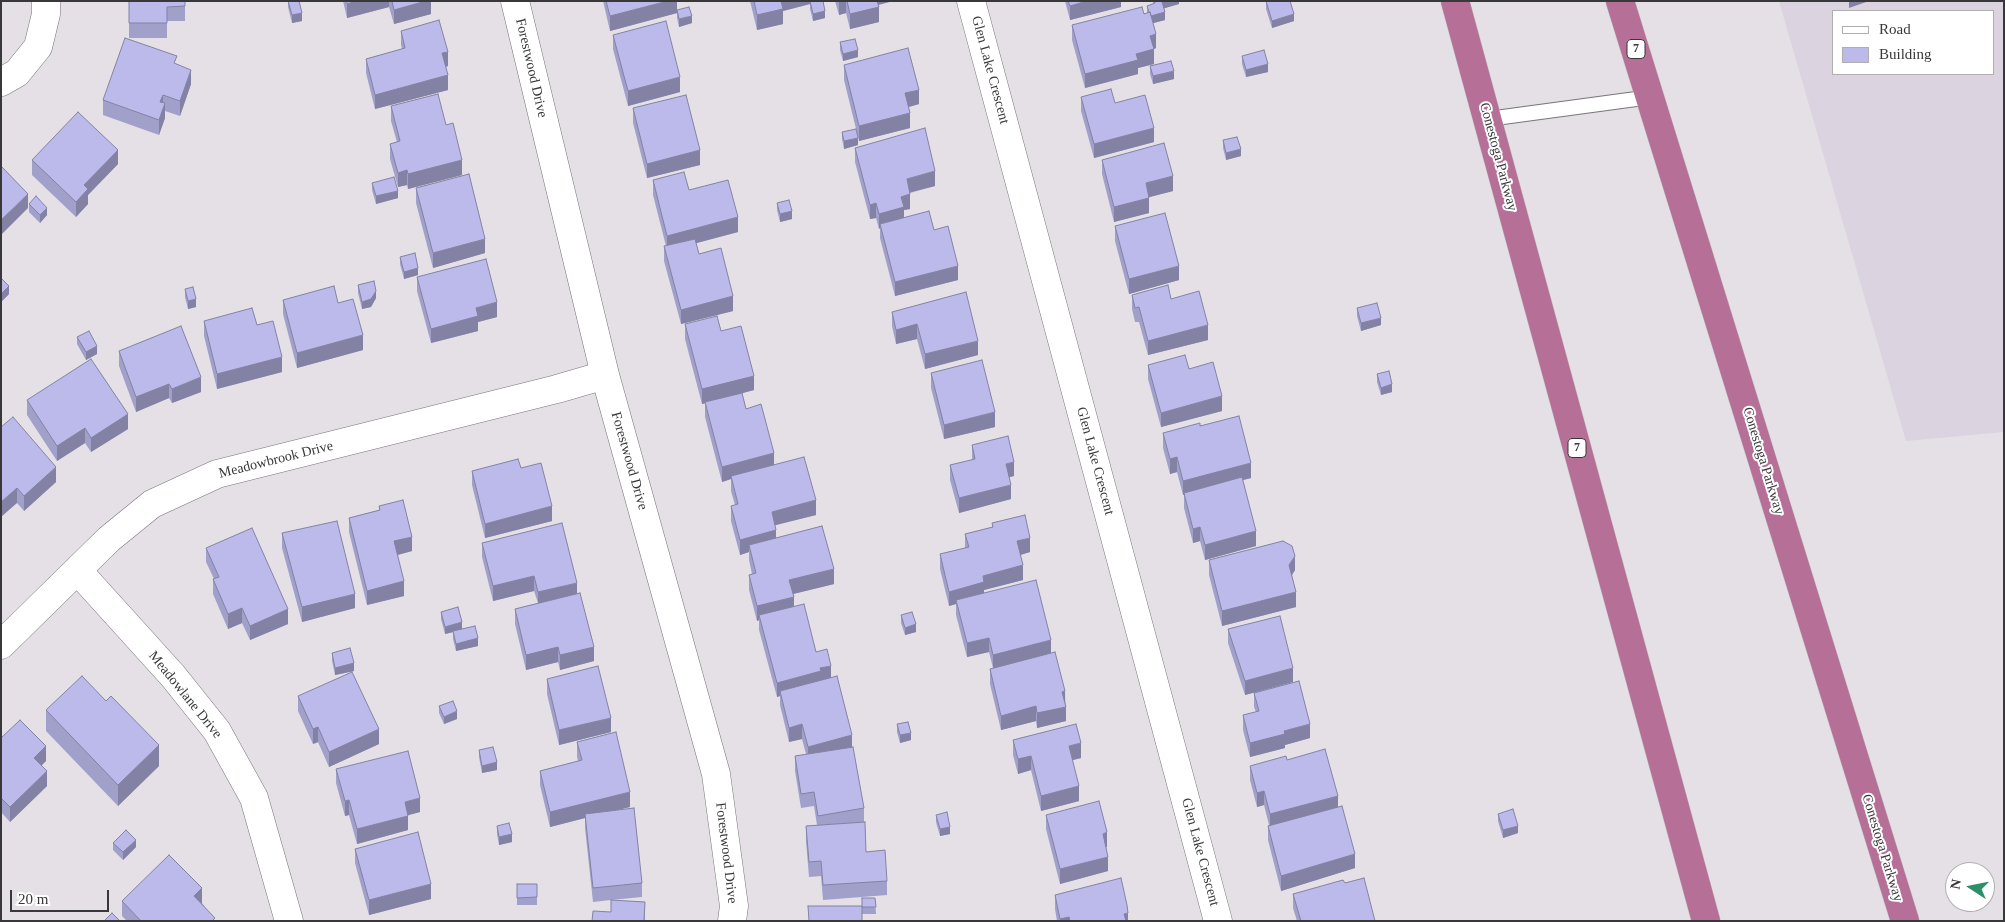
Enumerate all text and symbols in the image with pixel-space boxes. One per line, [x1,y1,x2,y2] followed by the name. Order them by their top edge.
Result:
[1832,10,1995,75] legend
[967,14,1013,126] street label: Glen Lake Crescent
[511,17,551,119] street label: Forestwood Drive
[1879,21,1911,37] text: Road
[1627,40,1645,59] road number: 7
[1879,46,1932,62] text: Building
[1475,101,1521,213] street label: Conestoga Parkway
[1072,405,1118,517] street label: Glen Lake Crescent
[1739,405,1787,517] street label: Conestoga Parkway
[607,410,651,512] street label: Forestwood Drive
[217,438,335,482] street label: Meadowbrook Drive
[1568,438,1586,458] road number: 7
[145,648,225,742] street label: Meadowlane Drive
[1858,792,1906,904] street label: Conestoga Parkway
[1177,796,1223,908] street label: Glen Lake Crescent
[711,802,741,904] street label: Forestwood Drive
[1945,862,1995,912] north arrow
[1947,878,1964,891] text: N
[12,880,111,912] scale bar
[18,891,48,907] text: 20 m

